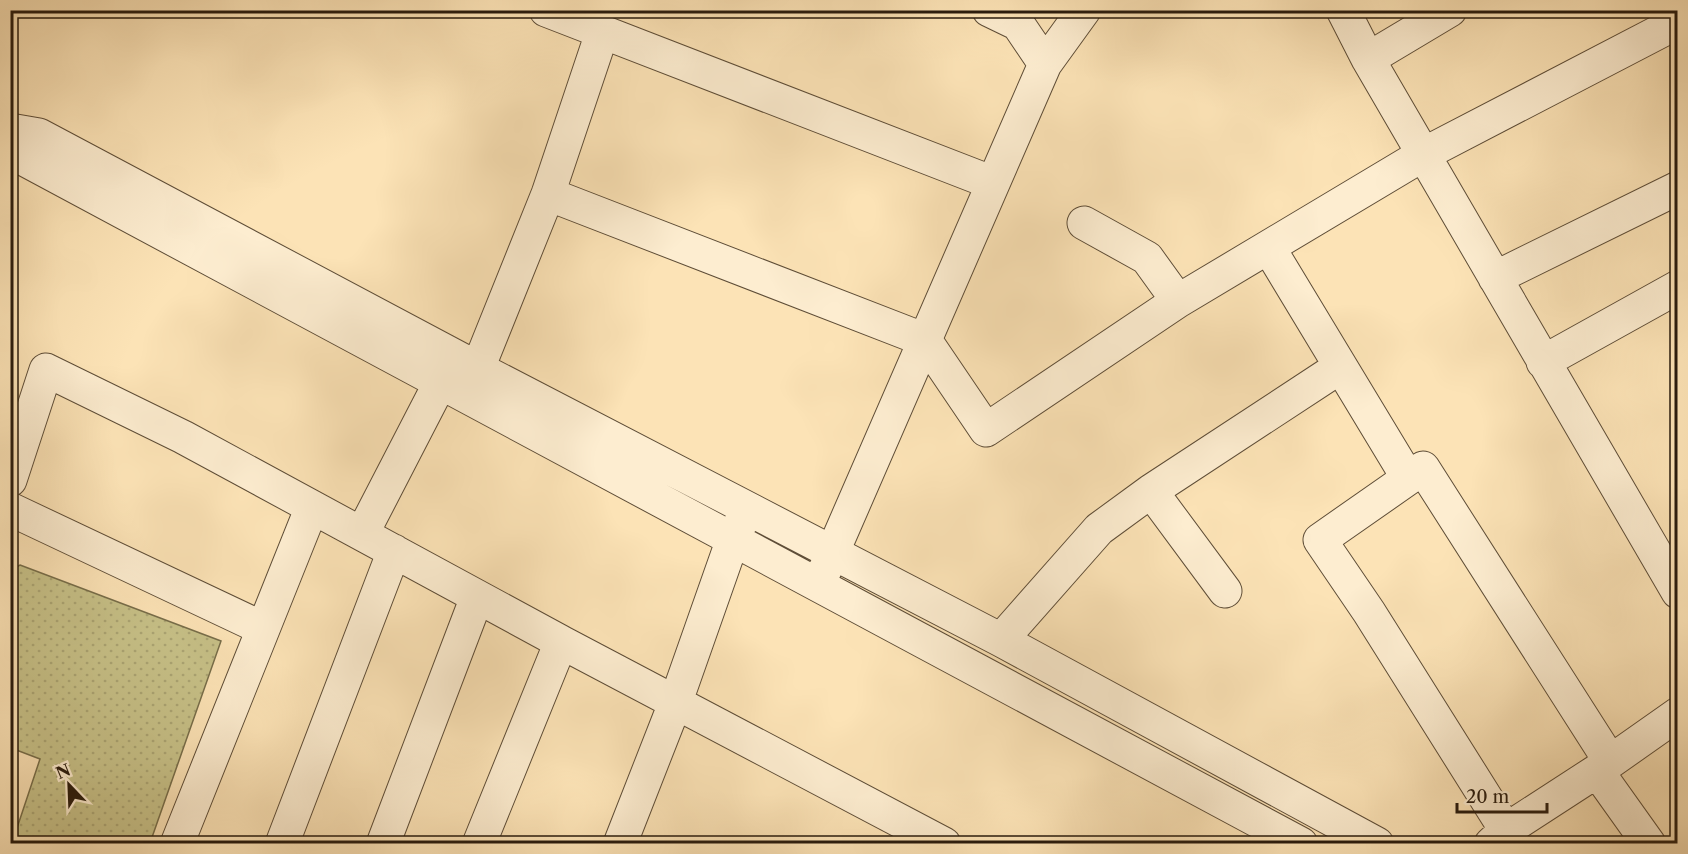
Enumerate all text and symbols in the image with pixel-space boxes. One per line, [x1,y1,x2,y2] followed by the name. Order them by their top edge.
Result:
[39,755,99,815] north arrow
[53,759,74,783] text: N
[1457,776,1547,814] scale bar
[1466,786,1510,808] text: 20 m

